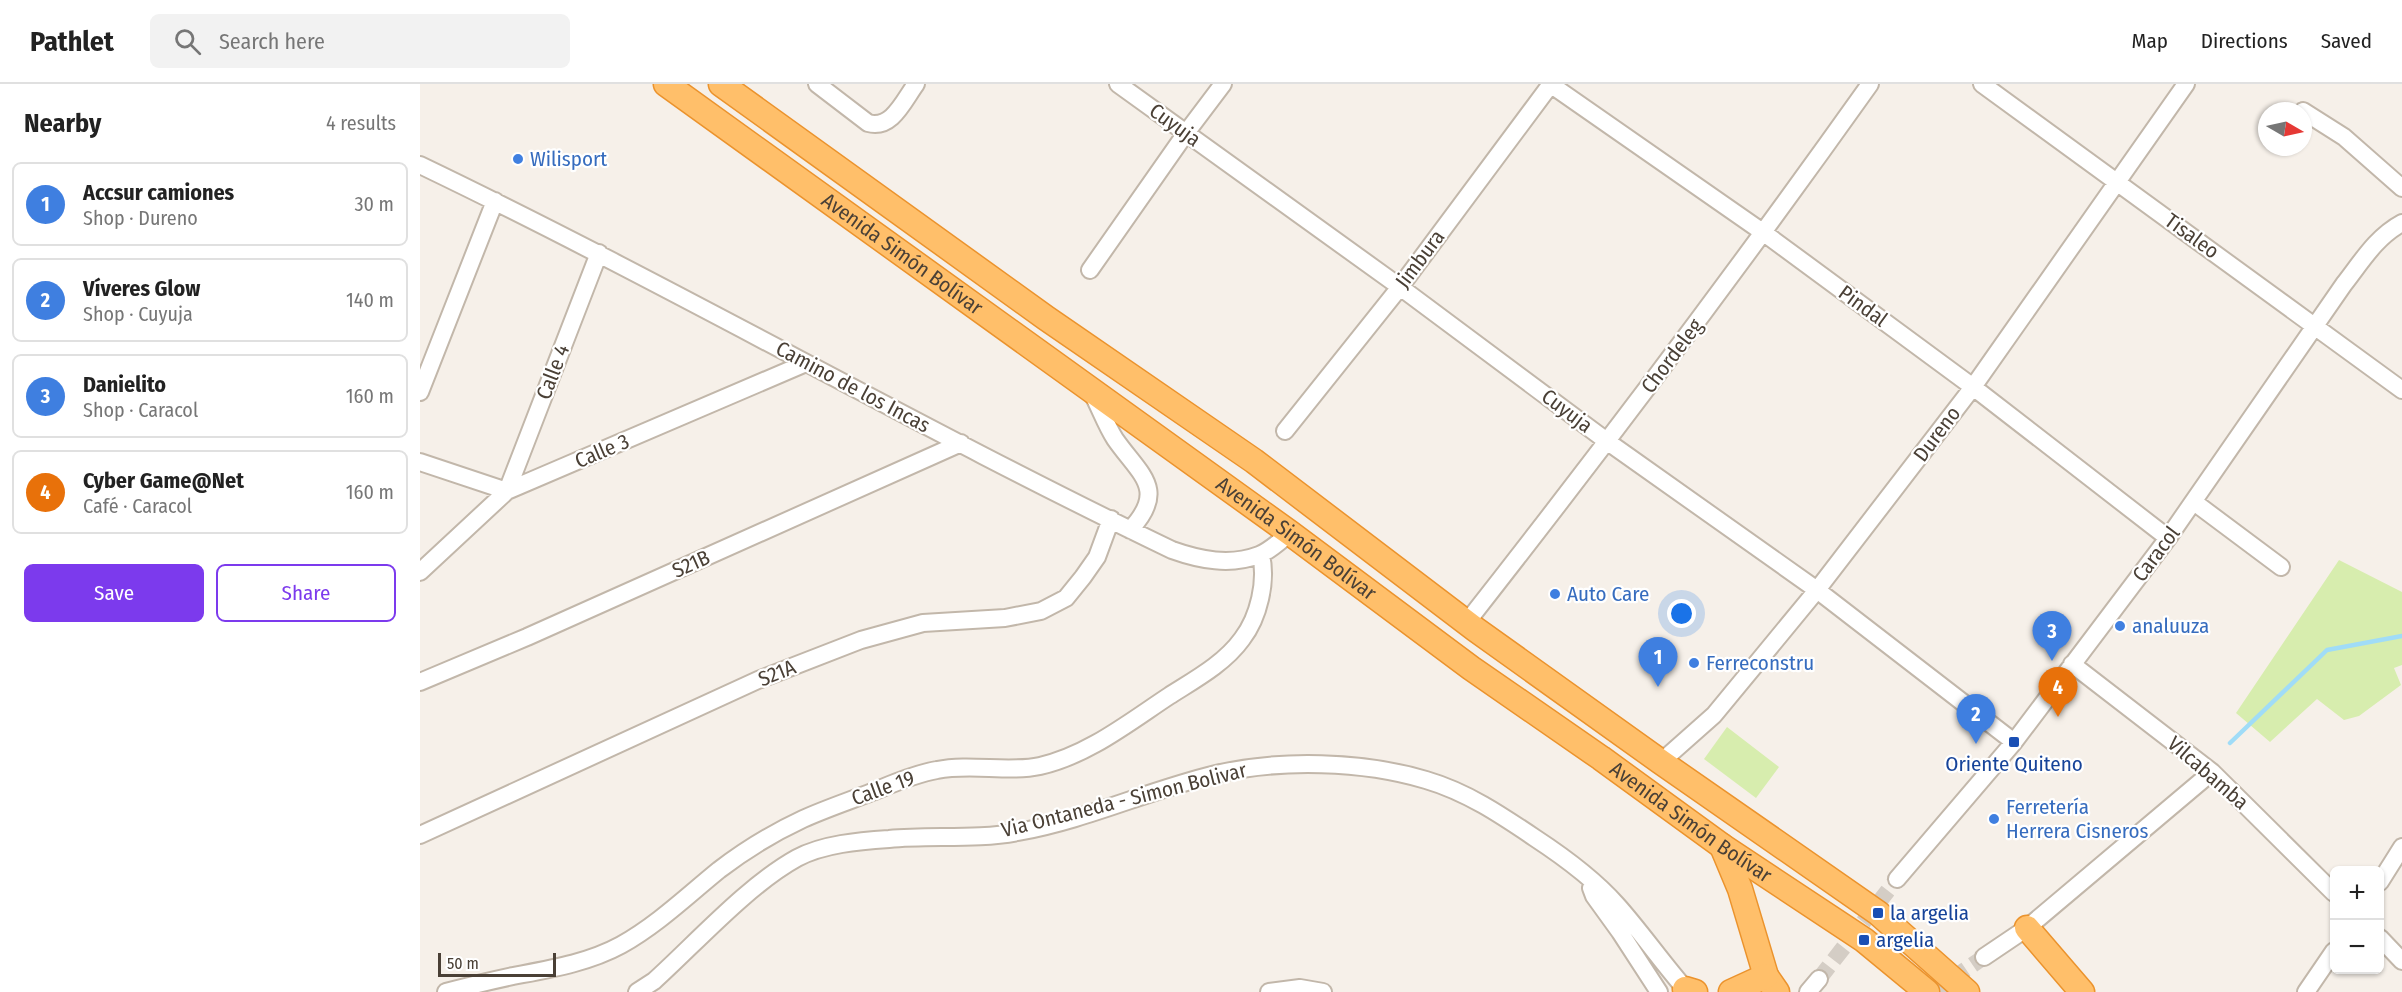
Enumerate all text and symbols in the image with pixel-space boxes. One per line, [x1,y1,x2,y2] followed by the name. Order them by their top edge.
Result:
[150,14,570,68] search box
[30,25,114,58] text: Pathlet
[171,25,204,58] icon: search
[219,28,325,55] text: Search here
[2131,28,2168,54] text: Map
[2201,28,2288,54] text: Directions
[2321,28,2372,54] text: Saved
[1144,98,1206,152] street label: Cuyuja
[2258,102,2312,156] north arrow
[24,108,101,139] text: Nearby
[326,111,396,135] text: 4 results
[530,146,607,172] place label: Wilisport
[511,152,525,166] marker: Wilisport
[83,179,234,206] text: Accsur camiones
[816,187,988,321] street label: Avenida Simón Bolívar
[41,192,50,216] text: 1
[354,192,394,216] text: 30 m
[83,206,198,230] text: Shop · Dureno
[2160,208,2224,264] street label: Tisaleo
[1390,225,1450,293] street label: Jimbura
[83,275,200,302] text: Víveres Glow
[1833,280,1893,333] street label: Pindal
[41,288,50,312] text: 2
[346,288,394,312] text: 140 m
[83,302,193,326] text: Shop · Cuyuja
[1636,313,1709,398] street label: Chordeleg
[772,335,934,439] street label: Camino de los Incas
[531,341,575,403] street label: Calle 4
[83,371,166,398] text: Danielito
[1536,383,1598,439] street label: Cuyuja
[41,384,50,408] text: 3
[346,384,394,408] text: 160 m
[83,398,198,422] text: Shop · Caracol
[1908,401,1966,467] street label: Dureno
[571,428,633,474] street label: Calle 3
[83,467,244,494] text: Cyber Game@Net
[1211,471,1382,606] street label: Avenida Simón Bolívar
[40,480,51,504] text: 4
[346,480,394,504] text: 160 m
[83,494,192,518] text: Café · Caracol
[2127,521,2186,587] street label: Caracol
[668,544,714,584] street label: S21B
[24,564,204,622] button: Save
[216,564,396,622] button: Share
[1567,581,1649,607] place label: Auto Care
[1548,587,1562,601] marker: Auto Care
[1667,599,1696,628] your location
[2032,612,2072,661] pin: 3
[2132,613,2209,639] place label: analuuza
[2113,619,2127,633] marker: analuuza
[1638,638,1678,687] pin: 1
[1706,650,1814,676] place label: Ferreconstru
[754,654,800,692] street label: S21A
[1687,656,1701,670] marker: Ferreconstru
[2038,668,2078,717] pin: 4
[1956,694,1996,744] pin: 2
[2162,731,2254,815] street label: Vilcabamba
[2007,735,2021,749] marker: Oriente Quiteno
[1945,751,2083,777] place label: Oriente Quiteno
[1605,756,1777,889] street label: Avenida Simón Bolívar
[999,757,1250,843] street label: Via Ontaneda - Simon Bolivar
[848,765,918,811] street label: Calle 19
[2006,794,2149,844] place label: Ferretería Herrera Cisneros
[1987,812,2001,826] marker: Ferretería Herrera Cisneros
[2330,866,2384,974] map controls
[2330,866,2384,920] button: +
[1890,900,1969,926] place label: la argelia
[1871,906,1885,920] marker: la argelia
[2330,920,2384,974] button: −
[1876,927,1934,953] place label: argelia
[1857,933,1871,947] marker: argelia
[438,950,556,978] scale bar
[447,954,479,973] text: 50 m

